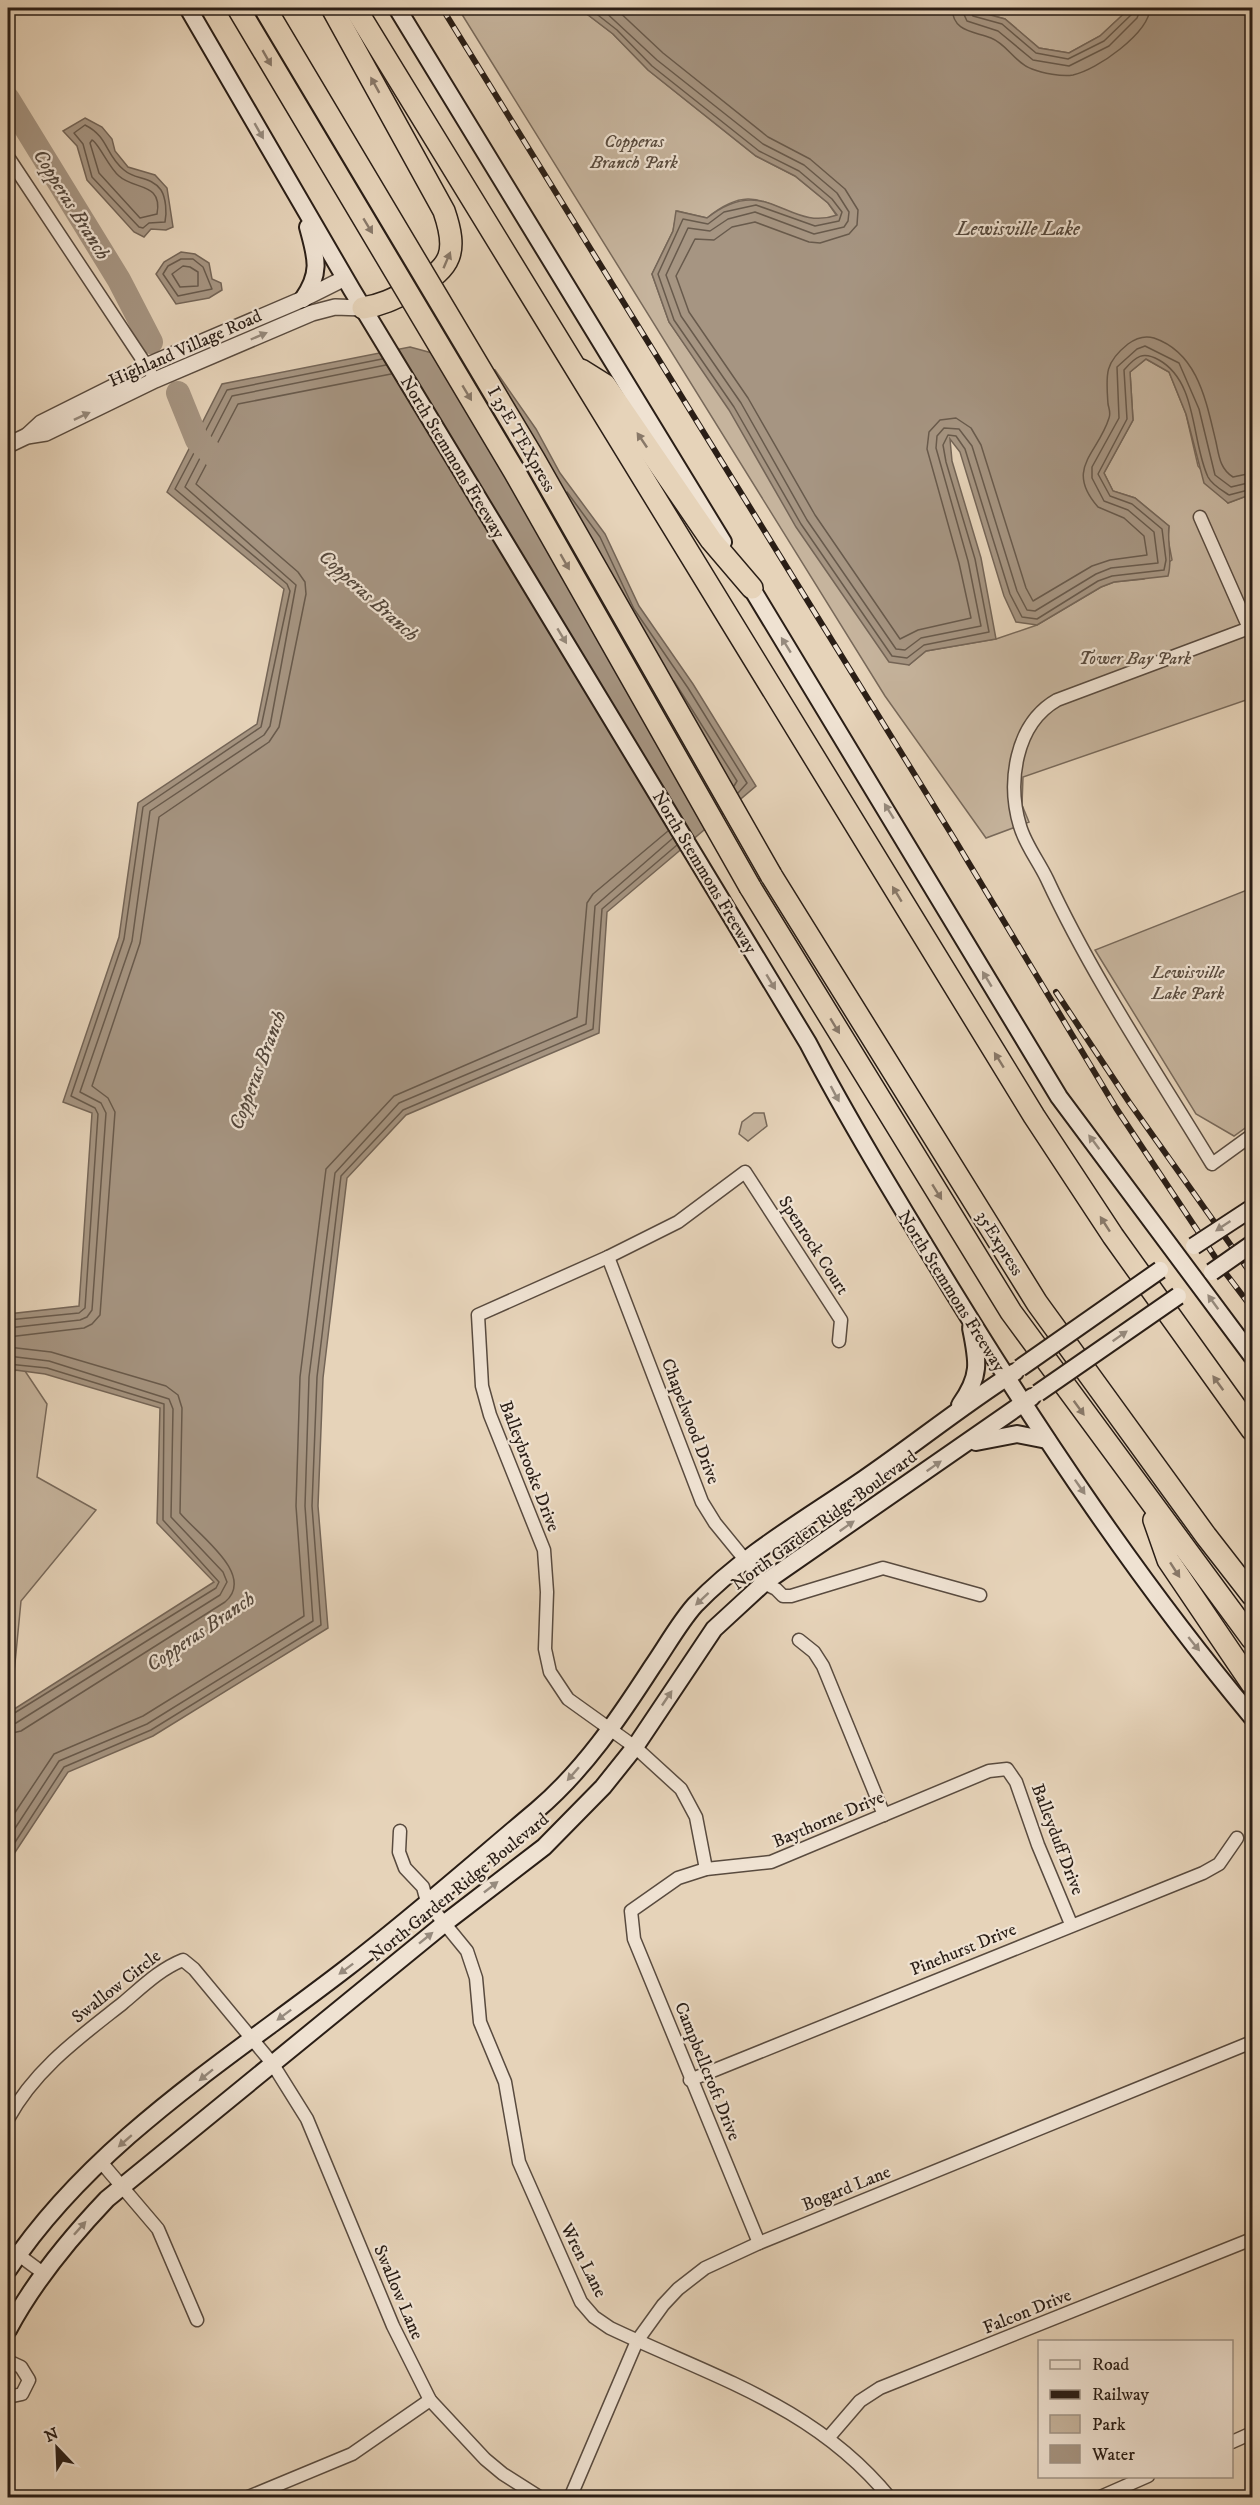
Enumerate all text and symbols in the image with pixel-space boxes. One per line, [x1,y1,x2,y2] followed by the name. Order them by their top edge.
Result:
[262,50,273,66] one-way arrow
[370,76,380,93] one-way arrow
[254,123,265,139] one-way arrow
[589,131,678,174] park label: Copperas Branch Park
[27,145,115,265] water label: Copperas Branch
[955,217,1081,242] water label: Lewisville Lake
[362,218,373,234] one-way arrow
[442,251,452,269] one-way arrow
[106,305,265,393] street label: Highland Village Road
[251,331,269,341] one-way arrow
[395,372,510,543] street label: North Stemmons Freeway
[482,383,560,496] street label: I 35E TEXpress
[462,385,473,401] one-way arrow
[73,411,90,420] one-way arrow
[637,432,648,448] one-way arrow
[313,545,423,648] water label: Copperas Branch
[560,554,571,570] one-way arrow
[556,628,567,644] one-way arrow
[781,637,792,653] one-way arrow
[1079,648,1192,670] park label: Tower Bay Park
[647,787,762,958] street label: North Stemmons Freeway
[883,803,894,819] one-way arrow
[892,885,902,902] one-way arrow
[1150,962,1225,1005] park label: Lewisville Lake Park
[982,971,993,987] one-way arrow
[766,974,777,990] one-way arrow
[224,1007,293,1134] water label: Copperas Branch
[829,1018,840,1034] one-way arrow
[993,1052,1004,1068] one-way arrow
[830,1086,840,1103] one-way arrow
[1088,1135,1100,1150] one-way arrow
[932,1184,943,1200] one-way arrow
[773,1192,853,1299] street label: Spenrock Court
[893,1207,1010,1377] street label: North Stemmons Freeway
[971,1207,1028,1280] street label: 35Express
[1100,1216,1111,1232] one-way arrow
[1215,1220,1231,1232] one-way arrow
[1207,1294,1219,1310] one-way arrow
[1112,1330,1128,1342] one-way arrow
[656,1355,724,1487] street label: Chapelwood Drive
[1212,1375,1224,1391] one-way arrow
[494,1398,564,1535] street label: Balleybrooke Drive
[1073,1400,1085,1415] one-way arrow
[728,1446,922,1596] street label: North Garden Ridge Boulevard
[926,1460,942,1472] one-way arrow
[1074,1478,1086,1494] one-way arrow
[838,1520,854,1532] one-way arrow
[1169,1562,1180,1578] one-way arrow
[142,1587,260,1678] water label: Copperas Branch
[696,1591,710,1605] one-way arrow
[1187,1637,1200,1652] one-way arrow
[662,1690,673,1706] one-way arrow
[567,1766,580,1781] one-way arrow
[1026,1781,1088,1898] street label: Balleyduff Drive
[769,1787,887,1853] street label: Baythorne Drive
[366,1809,554,1967] street label: North Garden Ridge Boulevard
[484,1882,499,1894] one-way arrow
[907,1919,1020,1981] street label: Pinehurst Drive
[418,1932,434,1945] one-way arrow
[68,1945,166,2028] street label: Swallow Circle
[338,1963,354,1975] one-way arrow
[669,1999,745,2144] street label: Campbellcroft Drive
[276,2009,292,2021] one-way arrow
[199,2068,214,2081] one-way arrow
[118,2134,133,2147] one-way arrow
[799,2161,894,2217] street label: Bogard Lane
[555,2219,611,2301] street label: Wren Lane
[73,2220,87,2235] one-way arrow
[368,2242,428,2343] street label: Swallow Lane
[980,2284,1075,2340] street label: Falcon Drive
[1038,2340,1233,2478] legend
[1092,2354,1129,2376] text: Road
[1092,2384,1150,2406] text: Railway
[1092,2414,1126,2436] text: Park
[27,2418,87,2478] north arrow
[42,2423,61,2447] text: N
[1091,2444,1135,2466] text: Water

